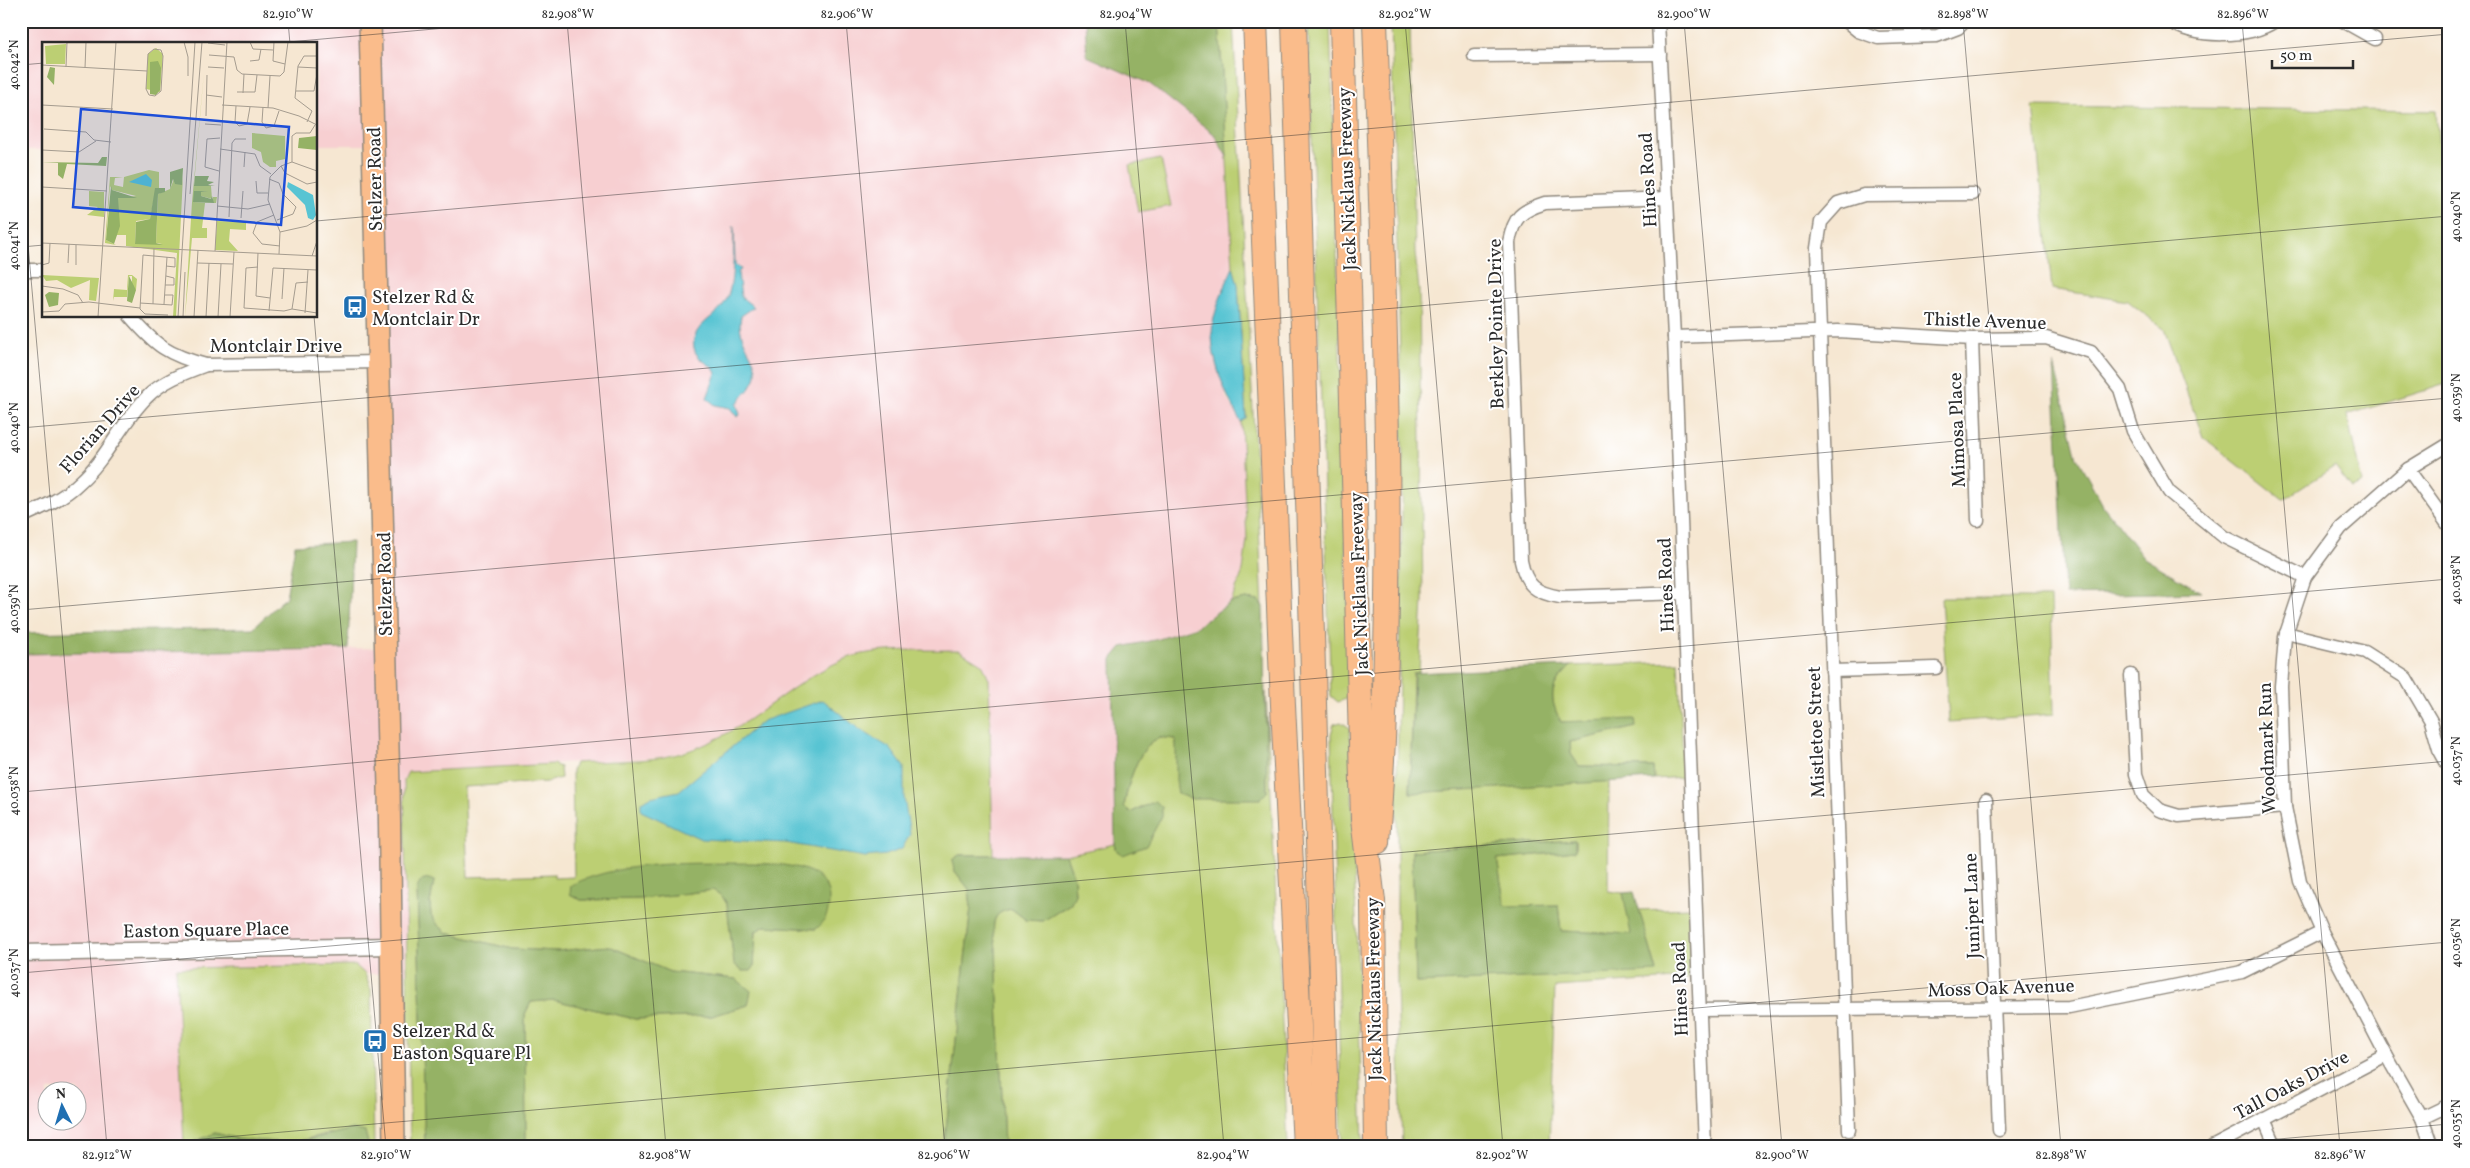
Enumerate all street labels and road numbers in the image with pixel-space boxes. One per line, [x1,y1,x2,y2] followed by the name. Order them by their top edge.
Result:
[1332,87,1364,271] street label: Jack Nicklaus Freeway
[362,126,390,232] street label: Stelzer Road
[1634,132,1664,228] street label: Hines Road
[1483,238,1511,410] street label: Berkley Pointe Drive
[1923,307,2047,337] street label: Thistle Avenue
[210,334,342,360] street label: Montclair Drive
[1943,372,1973,488] street label: Mimosa Place
[54,379,147,480] street label: Florian Drive
[1344,492,1376,676] street label: Jack Nicklaus Freeway
[372,531,400,637] street label: Stelzer Road
[1652,537,1682,633] street label: Hines Road
[1802,665,1832,798] street label: Mistletoe Street
[2253,682,2283,814] street label: Woodmark Run
[1958,852,1988,959] street label: Juniper Lane
[1360,897,1390,1081] street label: Jack Nicklaus Freeway
[123,917,289,945] street label: Easton Square Place
[1666,941,1696,1037] street label: Hines Road
[1927,973,2075,1005] street label: Moss Oak Avenue
[2230,1045,2354,1127] street label: Tall Oaks Drive

